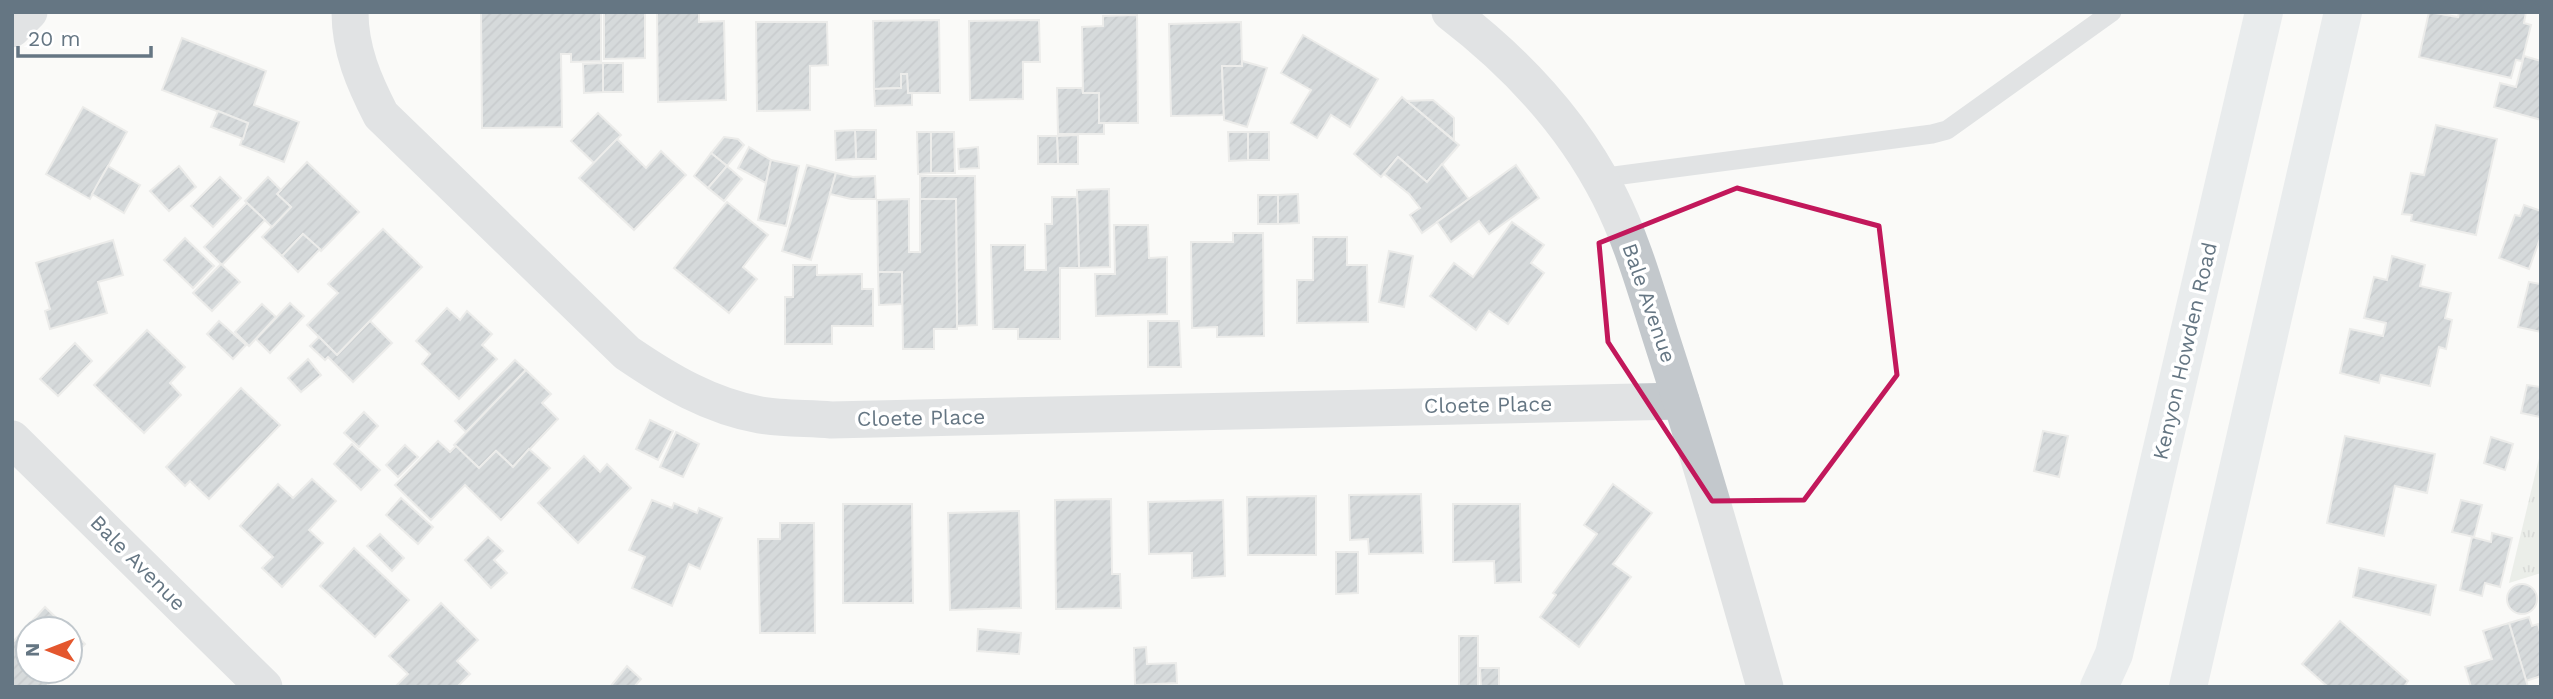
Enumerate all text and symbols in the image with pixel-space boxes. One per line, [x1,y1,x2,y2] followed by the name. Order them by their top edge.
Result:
[18,14,150,58] scale bar
[28,26,80,51] text: 20 m
[1617,240,1682,366] street label: Bale Avenue
[2147,240,2222,462] street label: Kenyon Howden Road
[1424,391,1552,418] street label: Cloete Place
[857,404,985,431] street label: Cloete Place
[85,510,191,616] street label: Bale Avenue
[14,615,84,685] north arrow
[21,643,44,657] text: N

